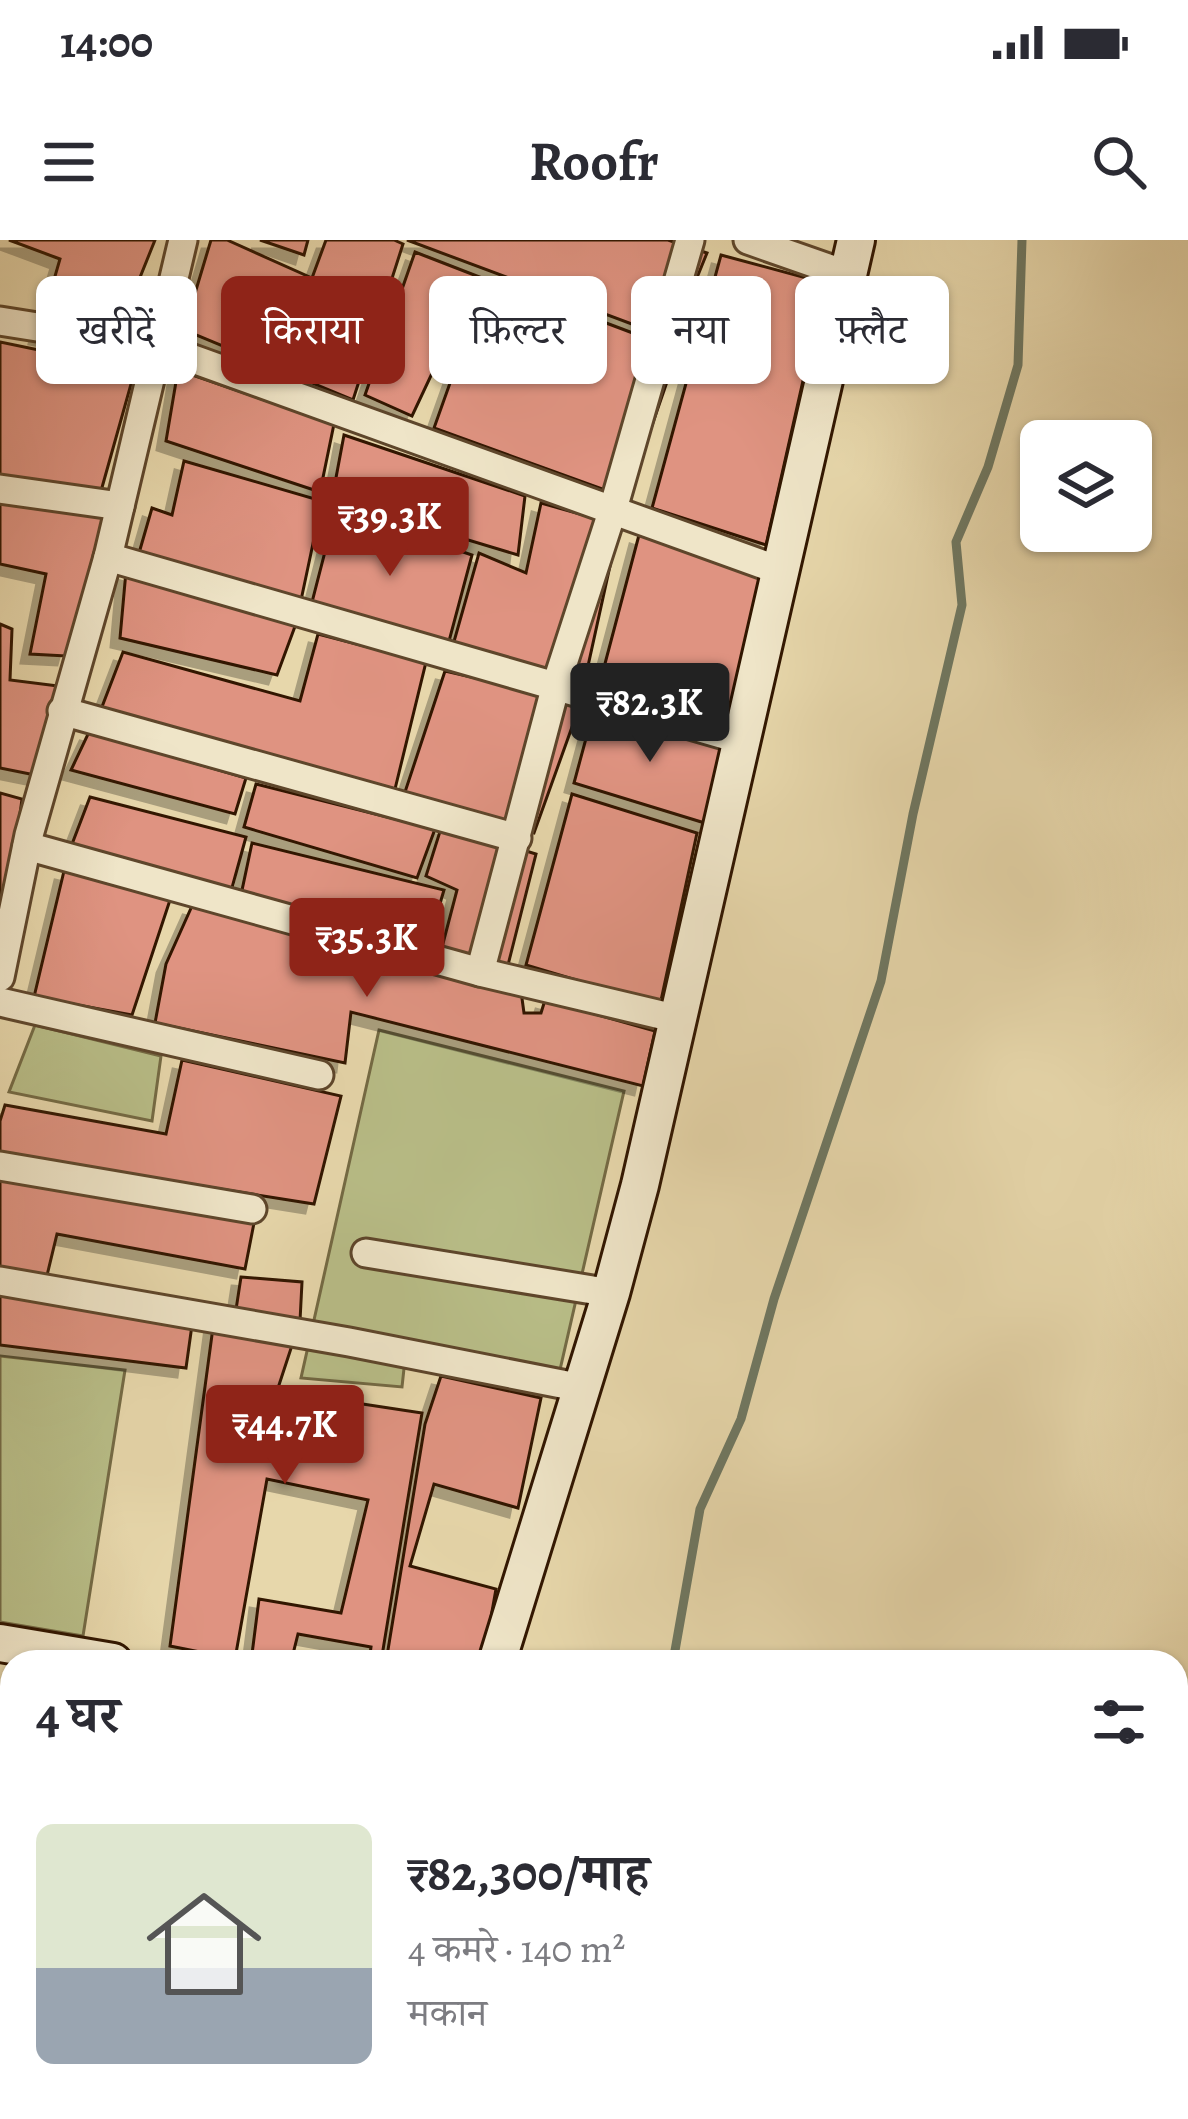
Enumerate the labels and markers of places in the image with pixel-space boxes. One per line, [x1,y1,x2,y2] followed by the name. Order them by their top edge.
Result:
[292,477,488,579] pin: ₹39.3K
[552,663,748,765] pin: ₹82.3K
[269,898,465,1000] pin: ₹35.3K
[187,1385,383,1487] pin: ₹44.7K

